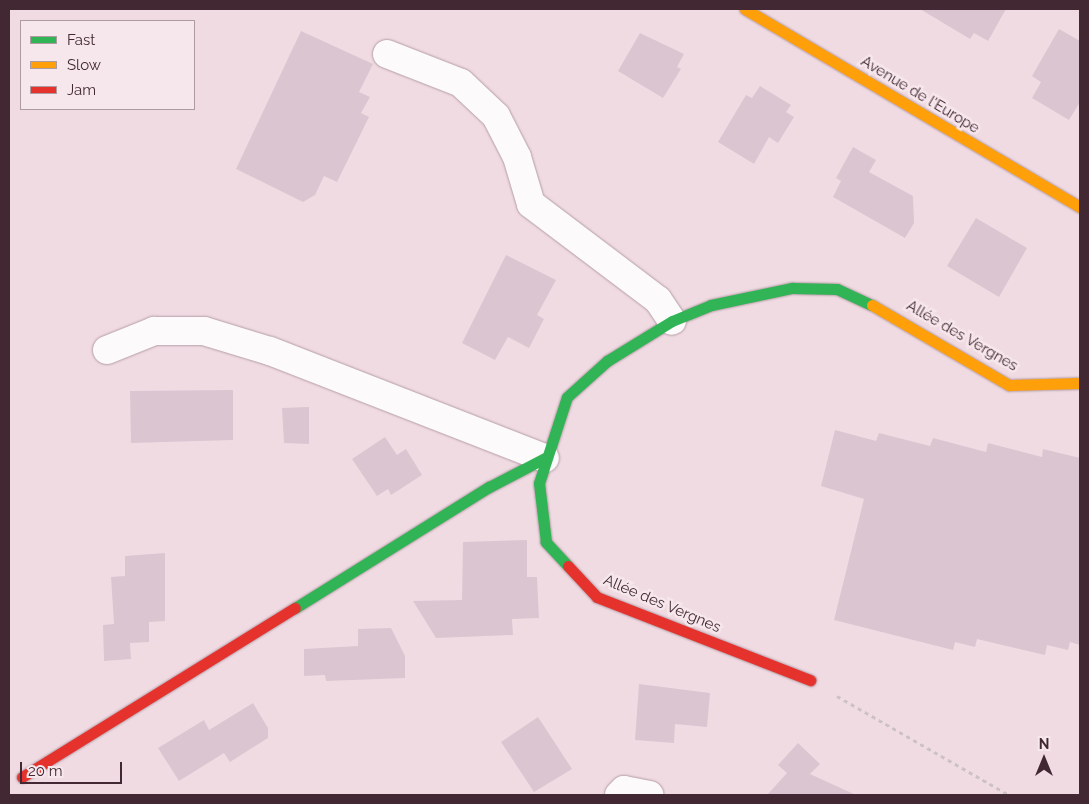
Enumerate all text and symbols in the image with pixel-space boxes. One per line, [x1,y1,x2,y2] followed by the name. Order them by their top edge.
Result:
[20,20,195,110] legend
[67,31,95,49] text: Fast
[857,52,983,138] street label: Avenue de l'Europe
[67,56,101,74] text: Slow
[67,81,96,99] text: Jam
[903,297,1021,375] street label: Allée des Vergnes
[600,571,724,637] street label: Allée des Vergnes
[1019,734,1069,784] north arrow
[1039,736,1049,752] text: N
[22,752,125,784] scale bar
[28,762,63,780] text: 20 m

